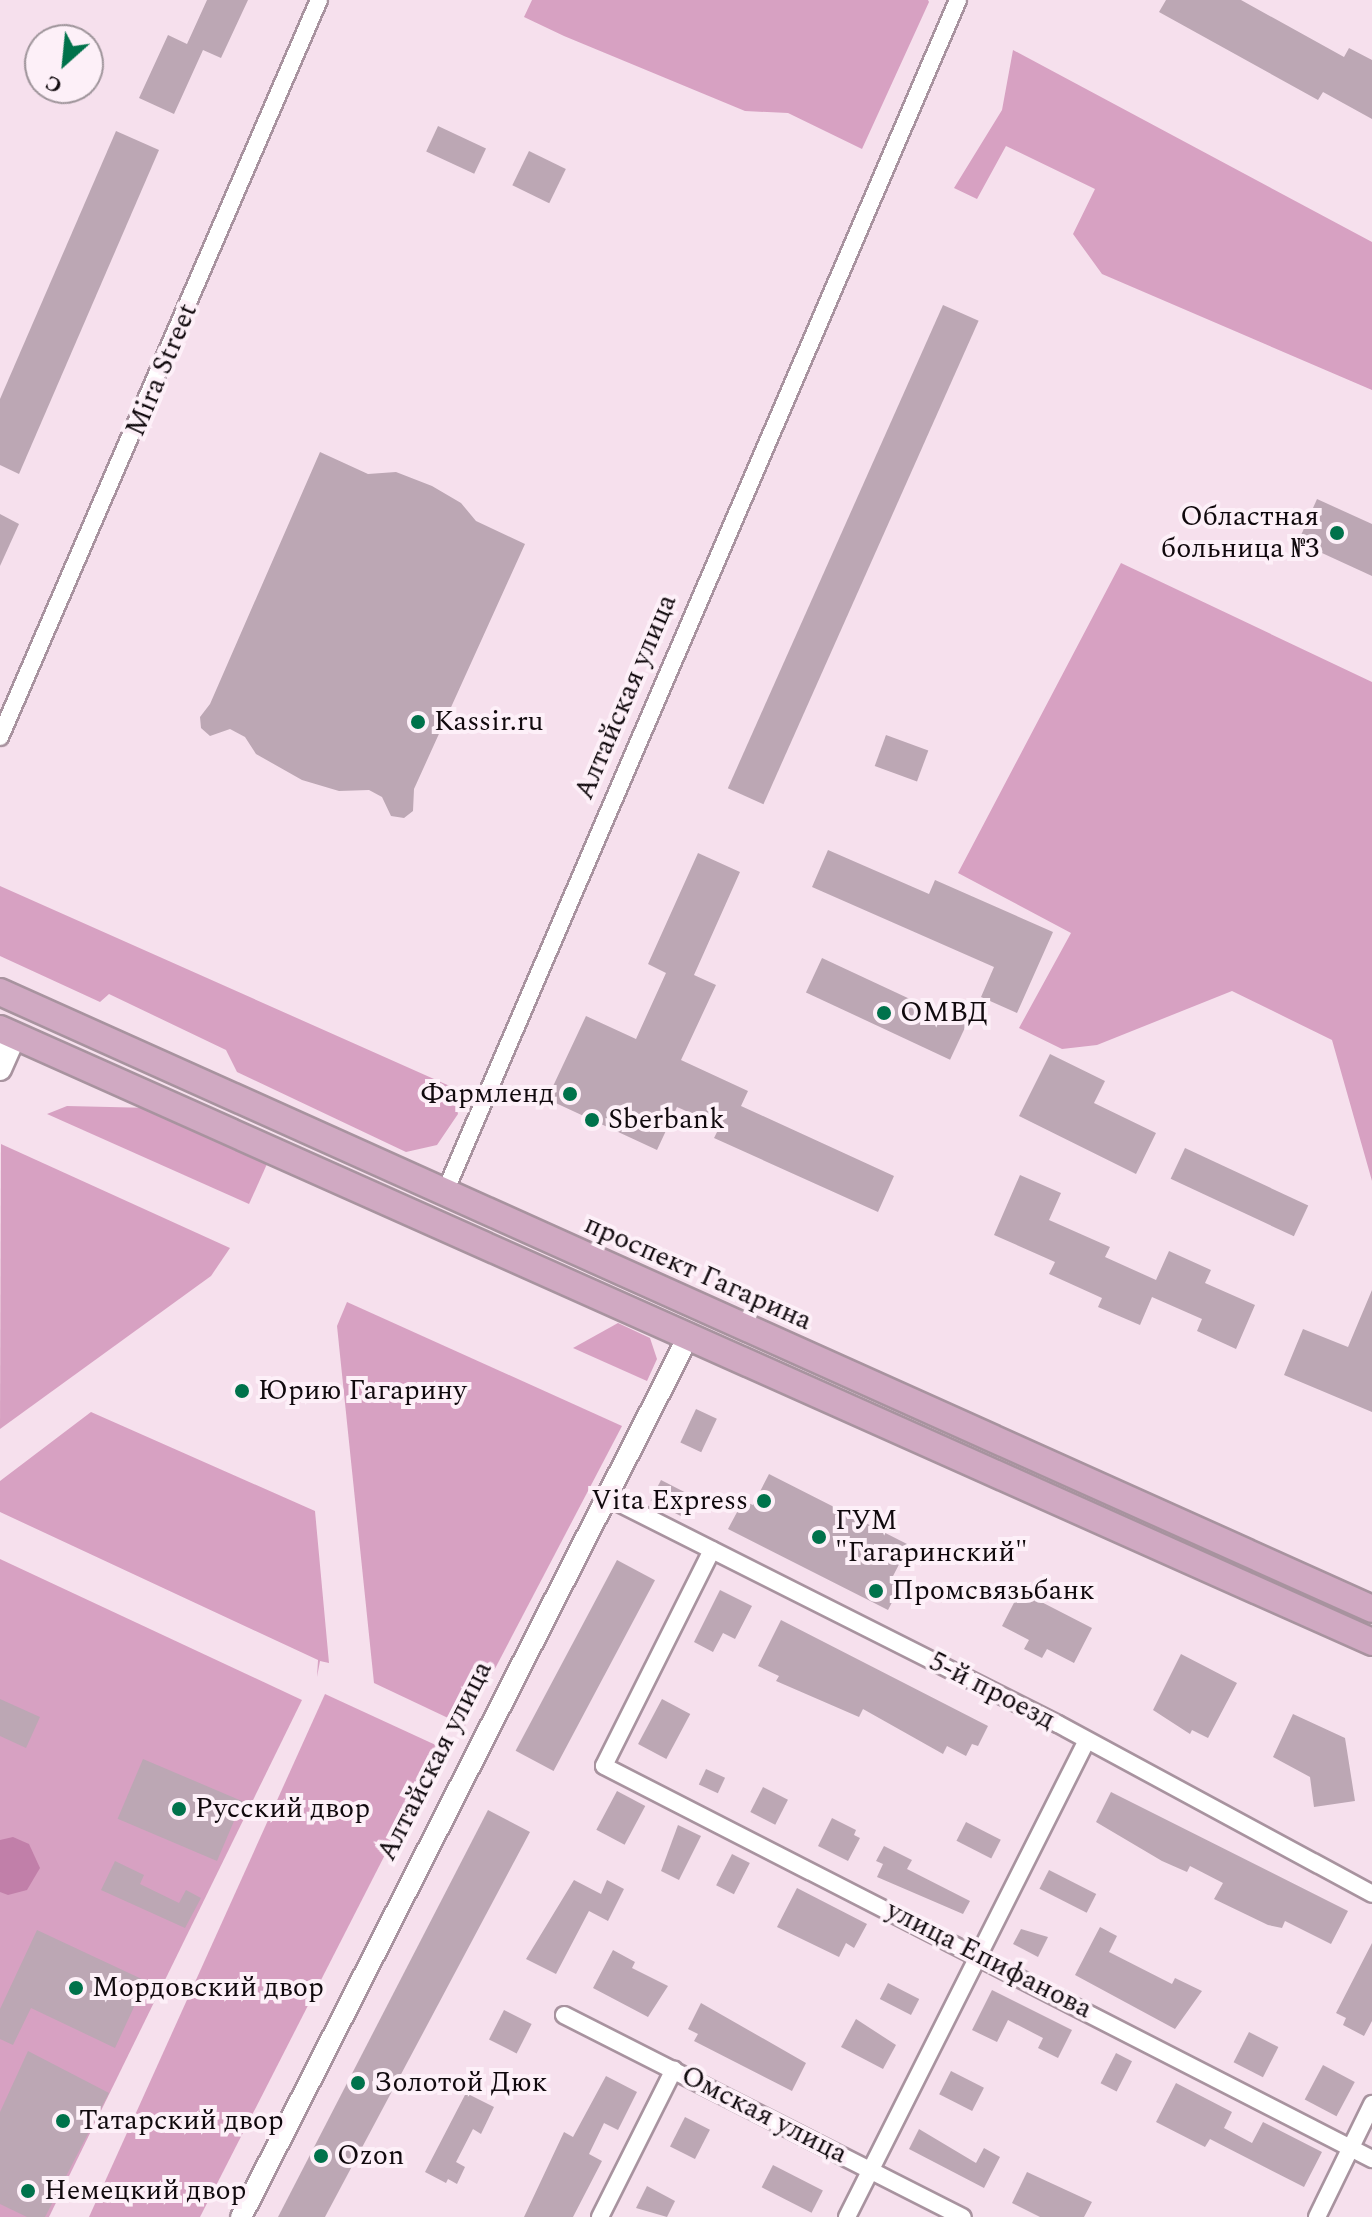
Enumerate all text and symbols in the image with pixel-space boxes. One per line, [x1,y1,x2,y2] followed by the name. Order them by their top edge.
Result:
[24,24,104,104] north arrow
[39,66,68,102] text: С
[119,298,205,442] street label: Mira Street
[1161,500,1319,566] place label: Областная больница №3
[1326,522,1348,544] marker: Областная больница №3
[568,589,684,805] street label: Алтайская улица
[434,705,543,739] place label: Kassir.ru
[409,713,427,731] marker: Kassir.ru
[900,996,988,1030] place label: ОМВД
[875,1004,893,1022] marker: ОМВД
[421,1077,554,1111] place label: Фармленд
[561,1085,579,1103] marker: Фармленд
[608,1103,725,1137] place label: Sberbank
[583,1111,601,1129] marker: Sberbank
[579,1208,817,1338] street label: проспект Гагарина
[258,1374,467,1408] place label: Юрию Гагарину
[233,1382,251,1400] marker: Юрию Гагарину
[591,1484,748,1518] place label: Vita Express
[755,1492,773,1510] marker: Vita Express
[835,1504,1028,1570] place label: ГУМ "Гагаринский"
[810,1528,828,1546] marker: ГУМ "Гагаринский"
[892,1574,1095,1608] place label: Промсвязьбанк
[867,1582,885,1600] marker: Промсвязьбанк
[923,1645,1061,1737] street label: 5-й проезд
[370,1655,500,1867] street label: Алтайская улица
[195,1792,370,1826] place label: Русский двор
[170,1800,188,1818] marker: Русский двор
[880,1894,1098,2026] street label: улица Епифанова
[92,1971,324,2005] place label: Мордовский двор
[67,1979,85,1997] marker: Мордовский двор
[675,2059,853,2171] street label: Омская улица
[374,2066,547,2100] place label: Золотой Дюк
[349,2074,367,2092] marker: Золотой Дюк
[79,2104,284,2138] place label: Татарский двор
[54,2112,72,2130] marker: Татарский двор
[337,2139,404,2173] place label: Ozon
[312,2147,330,2165] marker: Ozon
[44,2174,246,2208] place label: Немецкий двор
[19,2182,37,2200] marker: Немецкий двор

